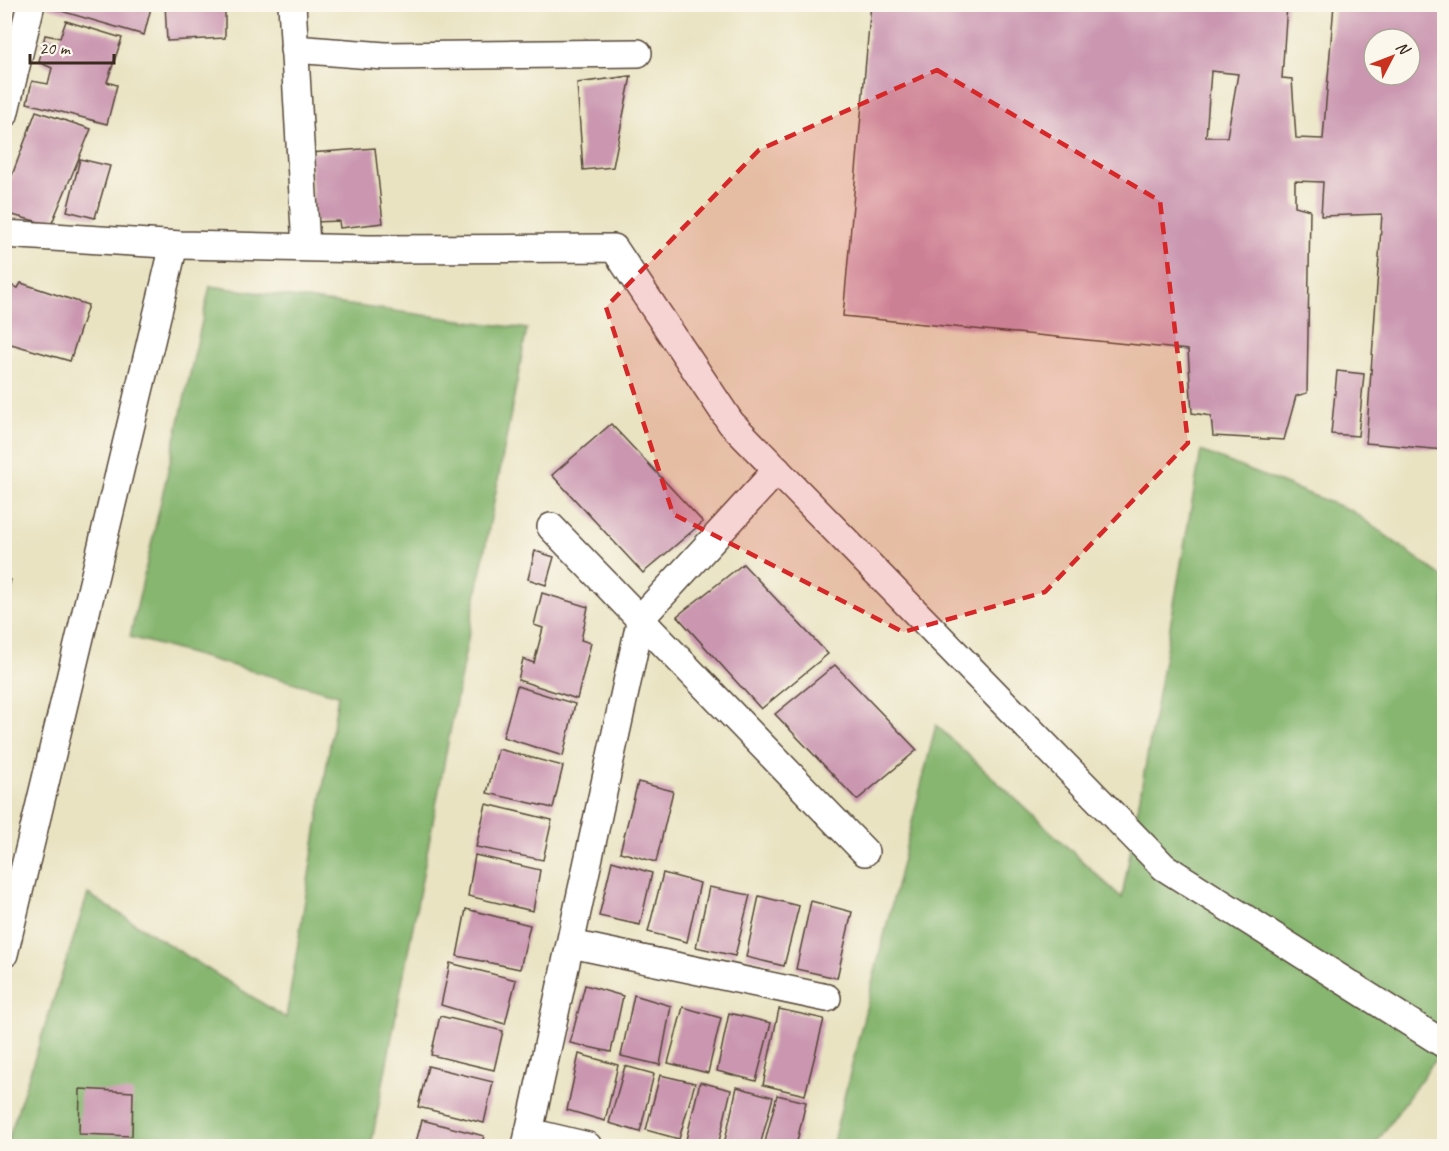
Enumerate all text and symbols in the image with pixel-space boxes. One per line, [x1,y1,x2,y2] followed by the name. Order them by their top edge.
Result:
[30,27,114,65] scale bar
[1362,27,1422,87] north arrow
[39,37,72,59] text: 20 m
[1392,37,1415,60] text: N

